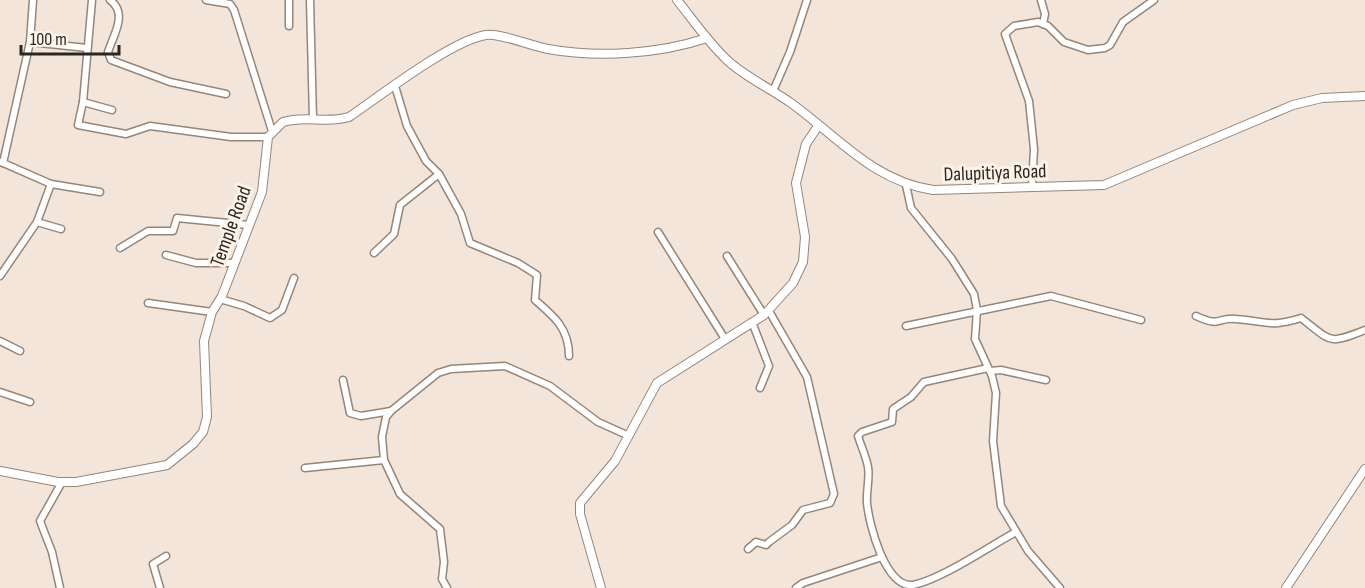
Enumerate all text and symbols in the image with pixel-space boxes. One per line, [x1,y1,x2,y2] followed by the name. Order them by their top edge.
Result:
[21,18,118,56] scale bar
[30,29,67,50] text: 100 m
[943,159,1047,187] street label: Dalupitiya Road
[205,183,257,270] street label: Temple Road

